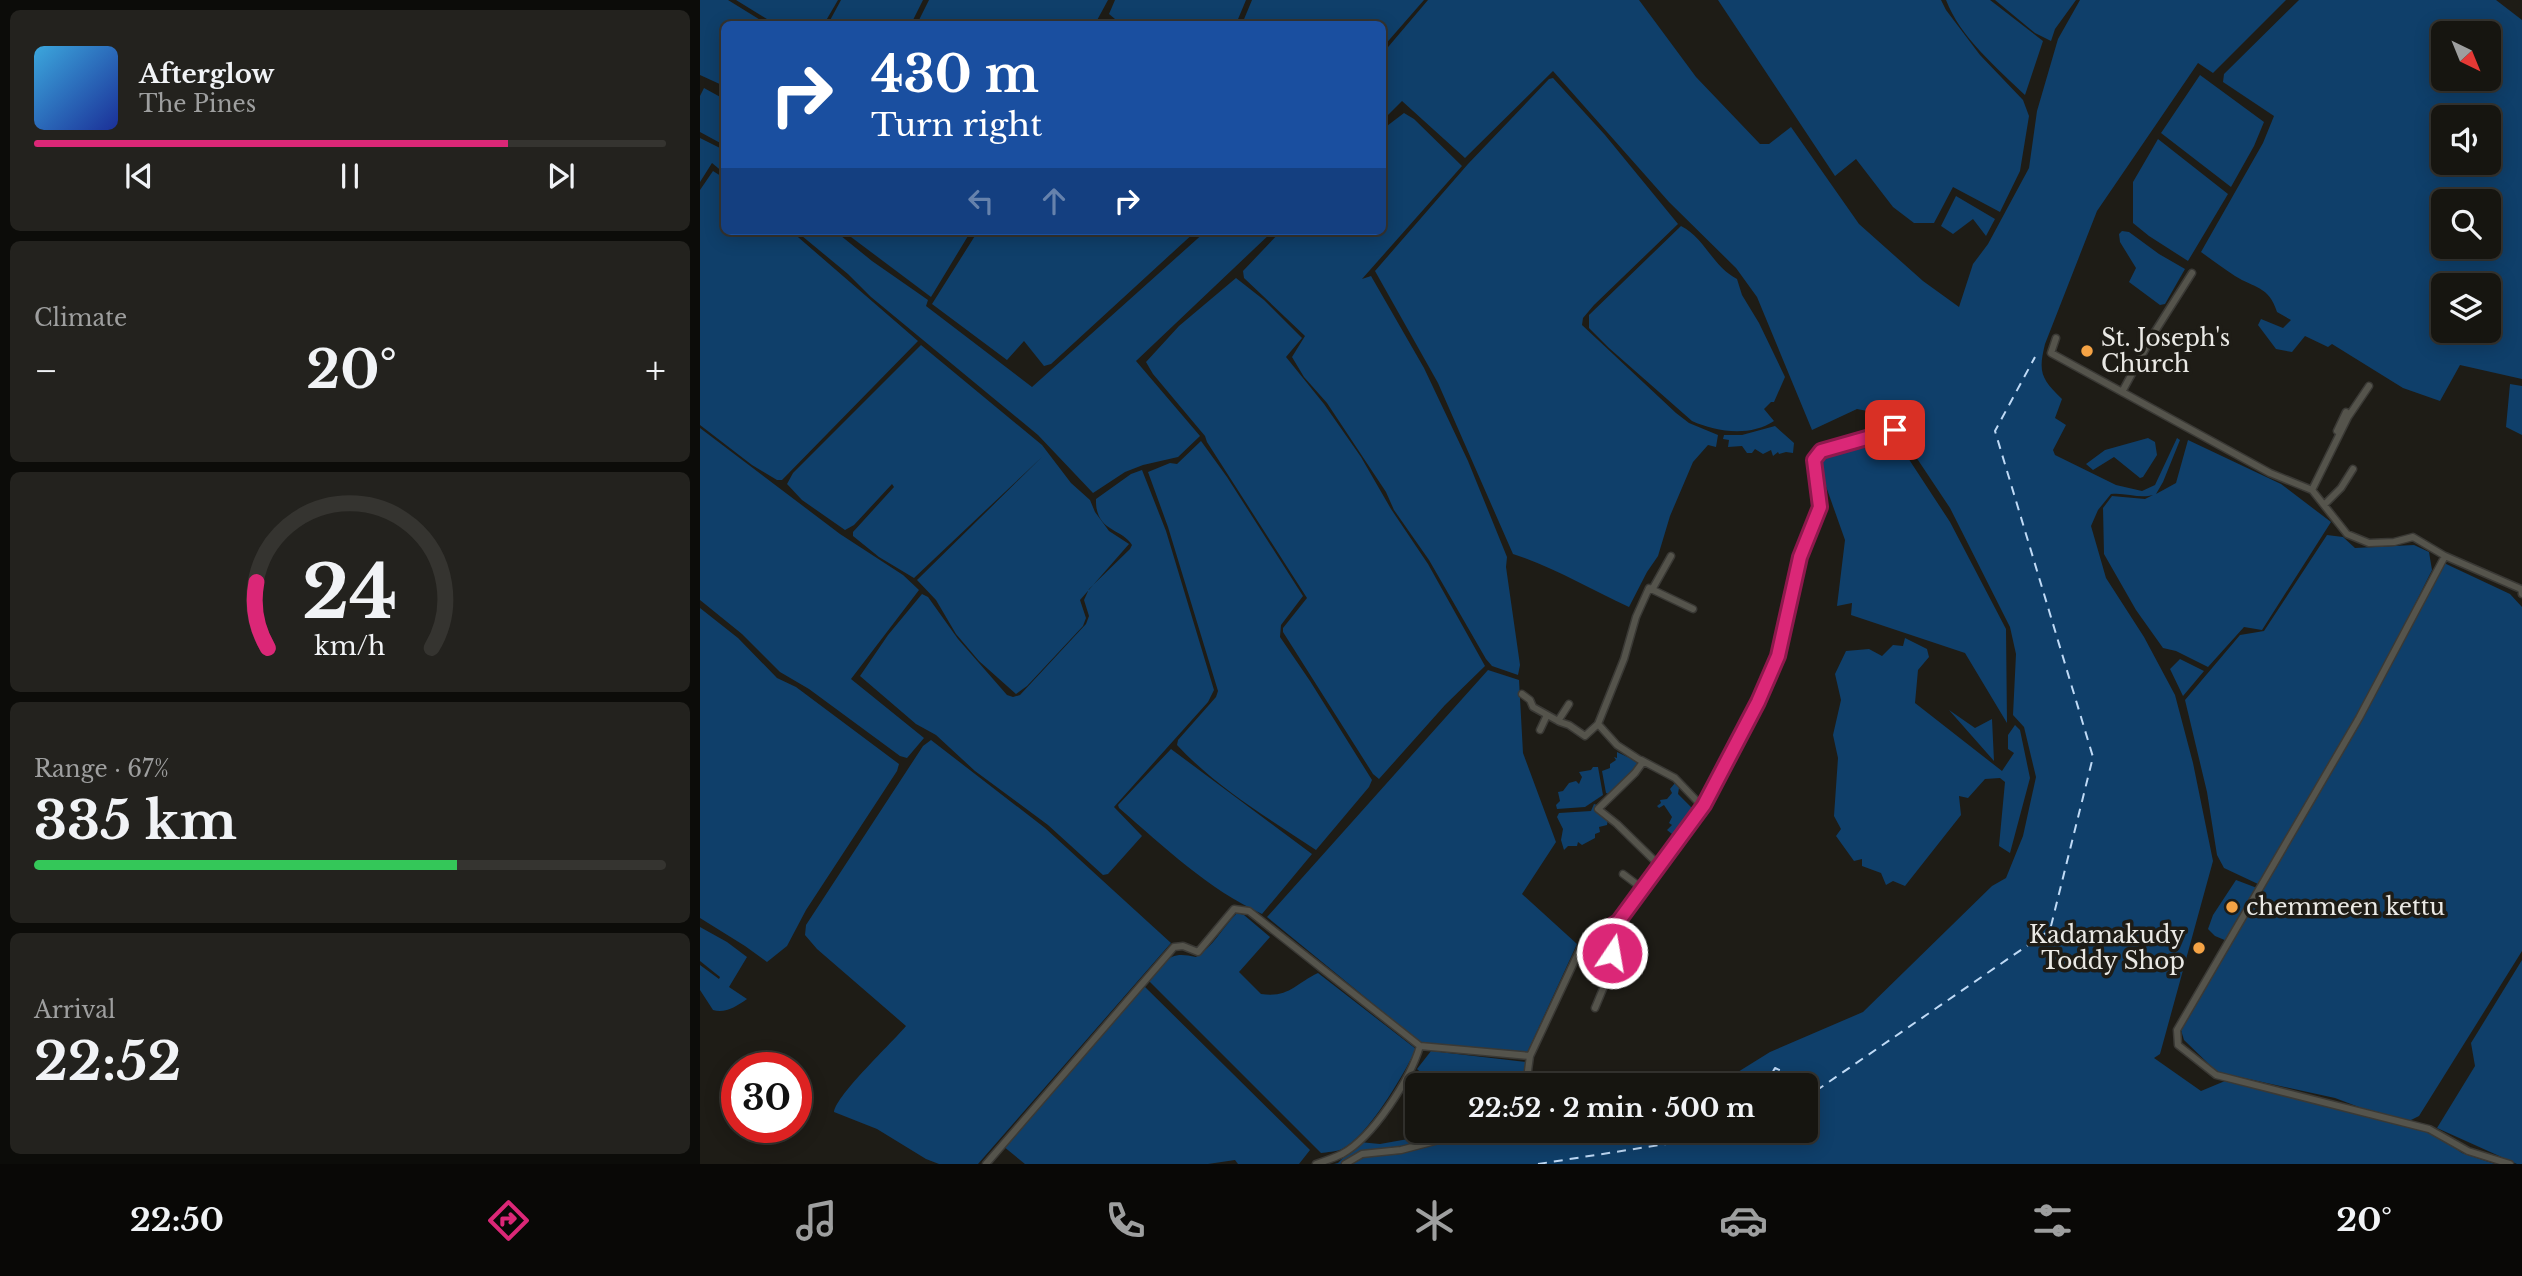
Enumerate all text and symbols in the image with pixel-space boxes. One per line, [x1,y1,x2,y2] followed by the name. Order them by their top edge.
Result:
[2431,21,2501,91] north arrow
[2431,21,2501,343] map controls
[871,44,1039,105] text: 430 m
[756,49,847,140] icon: right
[139,58,275,90] text: Afterglow
[139,90,256,118] text: The Pines
[871,105,1042,145] text: Turn right
[2431,105,2501,175] button: sound
[120,157,158,195] icon: previous
[331,157,369,195] icon: pause
[542,157,580,195] icon: next
[962,182,1000,220] icon: left
[1035,182,1073,220] icon: ahead
[1108,182,1146,220] icon: right
[2431,189,2501,259] button: search
[2431,273,2501,343] button: layers
[34,304,127,332] text: Climate
[2101,324,2230,378] place label: St. Joseph's Church
[306,338,397,402] text: 20°
[2079,343,2095,359] marker: St. Joseph's Church
[34,347,58,394] text: −
[645,347,666,394] text: +
[1865,400,1925,460] pin
[1876,411,1914,449] icon: arrive
[302,547,398,638] text: 24
[315,631,385,662] text: km/h
[34,755,169,783] text: Range · 67%
[34,789,237,853] text: 335 km
[2246,893,2445,921] place label: chemmeen kettu
[2224,899,2240,915] marker: chemmeen kettu
[1575,916,1649,990] position arrow
[2029,921,2185,975] place label: Kadamakudy Toddy Shop
[2191,940,2207,956] marker: Kadamakudy Toddy Shop
[34,996,115,1024] text: Arrival
[34,1030,181,1094] text: 22:52
[721,1052,812,1143] speed limit sign: 30
[1468,1092,1755,1124] text: 22:52 · 2 min · 500 m
[484,1196,533,1245] icon: directions
[792,1196,841,1245] icon: music
[1101,1196,1150,1245] icon: phone
[1410,1196,1459,1245] icon: climate
[1719,1196,1768,1245] icon: car
[2028,1196,2077,1245] icon: filters
[130,1200,224,1240] text: 22:50
[2336,1200,2392,1240] text: 20°

